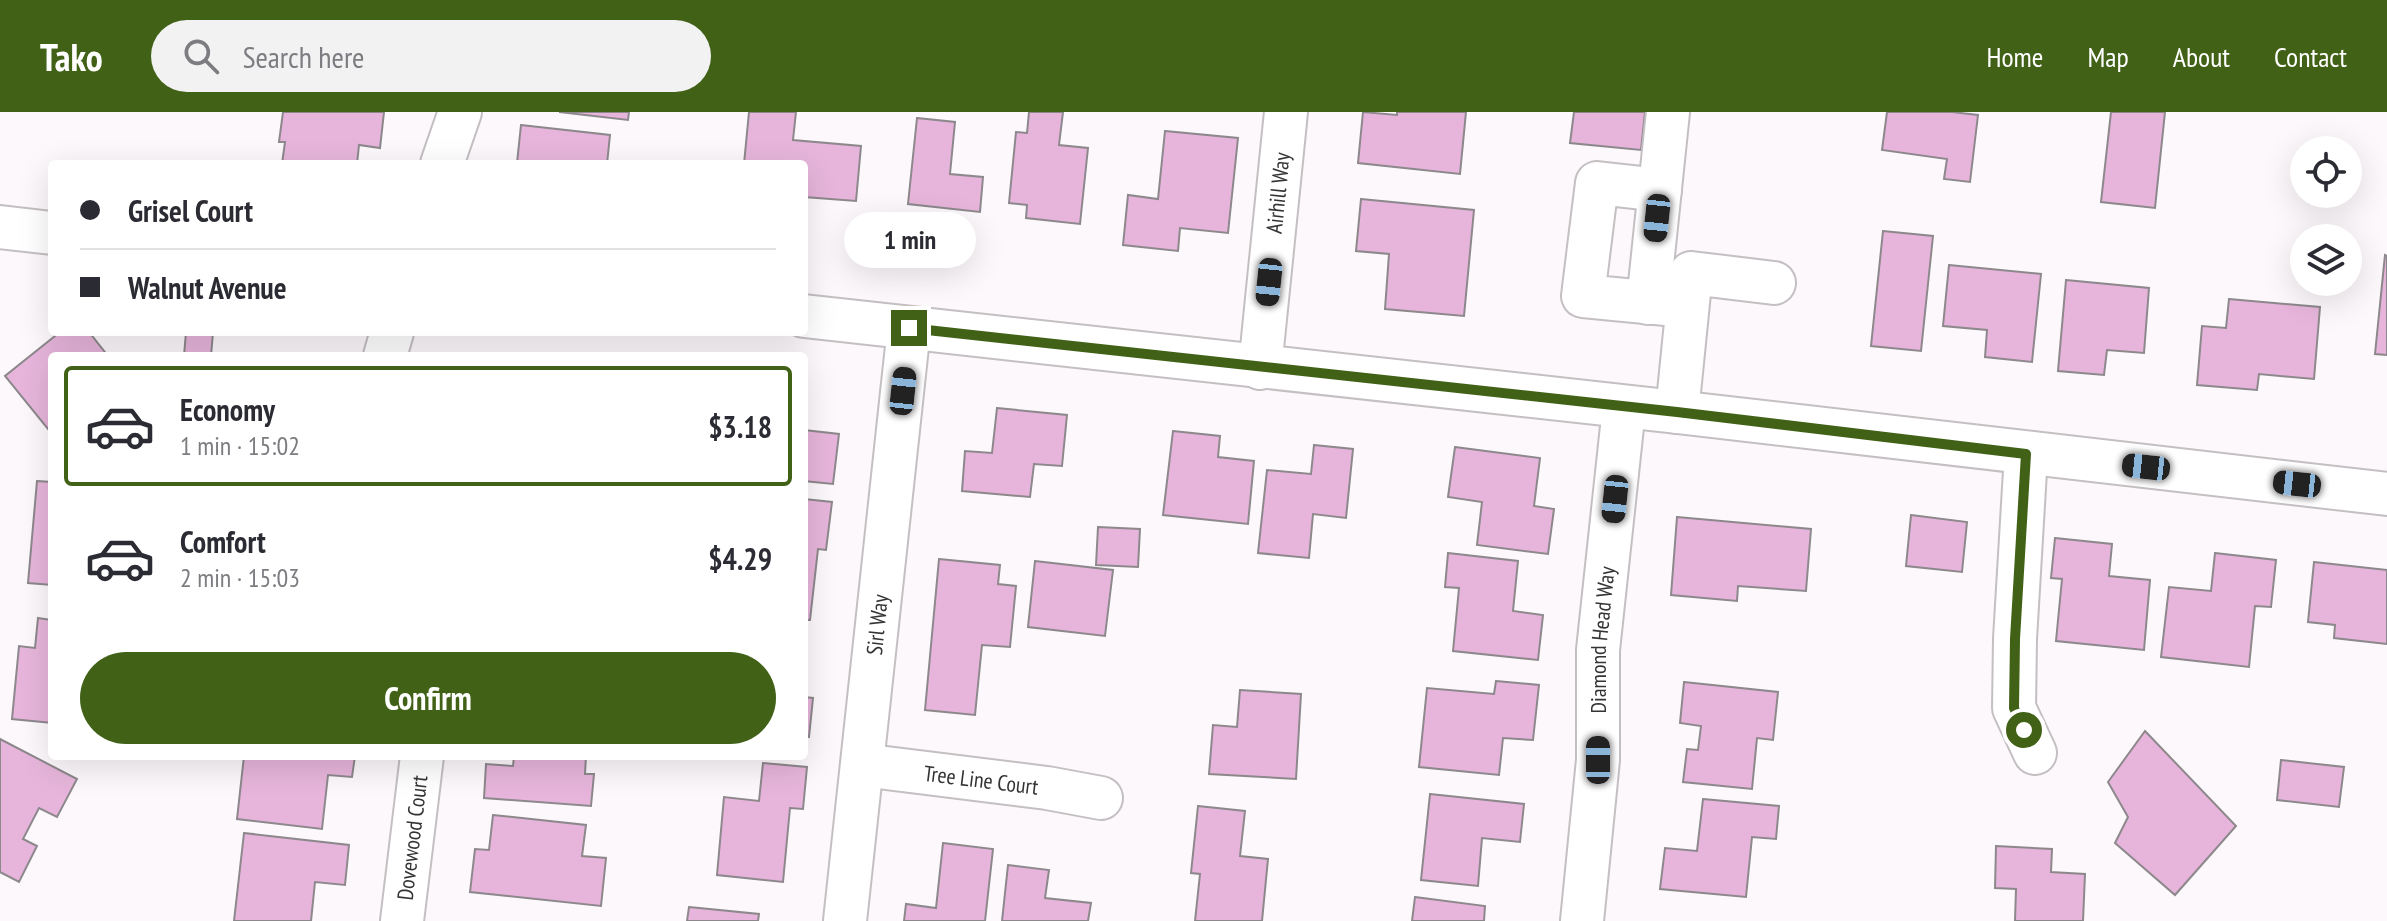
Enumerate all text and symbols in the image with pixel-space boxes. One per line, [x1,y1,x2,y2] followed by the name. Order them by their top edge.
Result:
[151,20,711,92] search box
[40,32,103,81] text: Tako
[179,34,223,78] icon: search
[243,37,365,76] text: Search here
[1987,38,2043,75] text: Home
[2087,38,2129,75] text: Map
[2173,38,2230,75] text: About
[2274,38,2347,75] text: Contact
[2290,136,2362,296] map controls
[2290,136,2362,208] button: locate
[1260,150,1296,235] street label: Airhill Way
[128,191,253,230] text: Grisel Court
[1643,193,1671,243] car
[843,212,975,268] callout: 1 min
[884,223,936,256] text: 1 min
[2290,224,2362,296] button: layers
[1255,257,1283,307] car
[128,268,287,307] text: Walnut Avenue
[891,310,927,346] route end
[889,366,917,416] car
[84,390,156,462] icon: car
[180,390,275,429] text: Economy
[708,407,772,446] text: $3.18
[180,429,300,462] text: 1 min · 15:02
[2121,453,2171,481] car
[2272,470,2322,498] car
[1601,474,1629,524] car
[84,522,156,594] icon: car
[180,522,266,561] text: Comfort
[708,539,772,578] text: $4.29
[180,561,300,594] text: 2 min · 15:03
[1584,564,1621,714] street label: Diamond Head Way
[860,592,894,656] street label: Sirl Way
[80,652,776,744] button: Confirm
[2006,712,2042,748] route start
[1586,736,1610,784] car
[922,759,1040,801] street label: Tree Line Court
[391,774,434,902] street label: Dovewood Court

